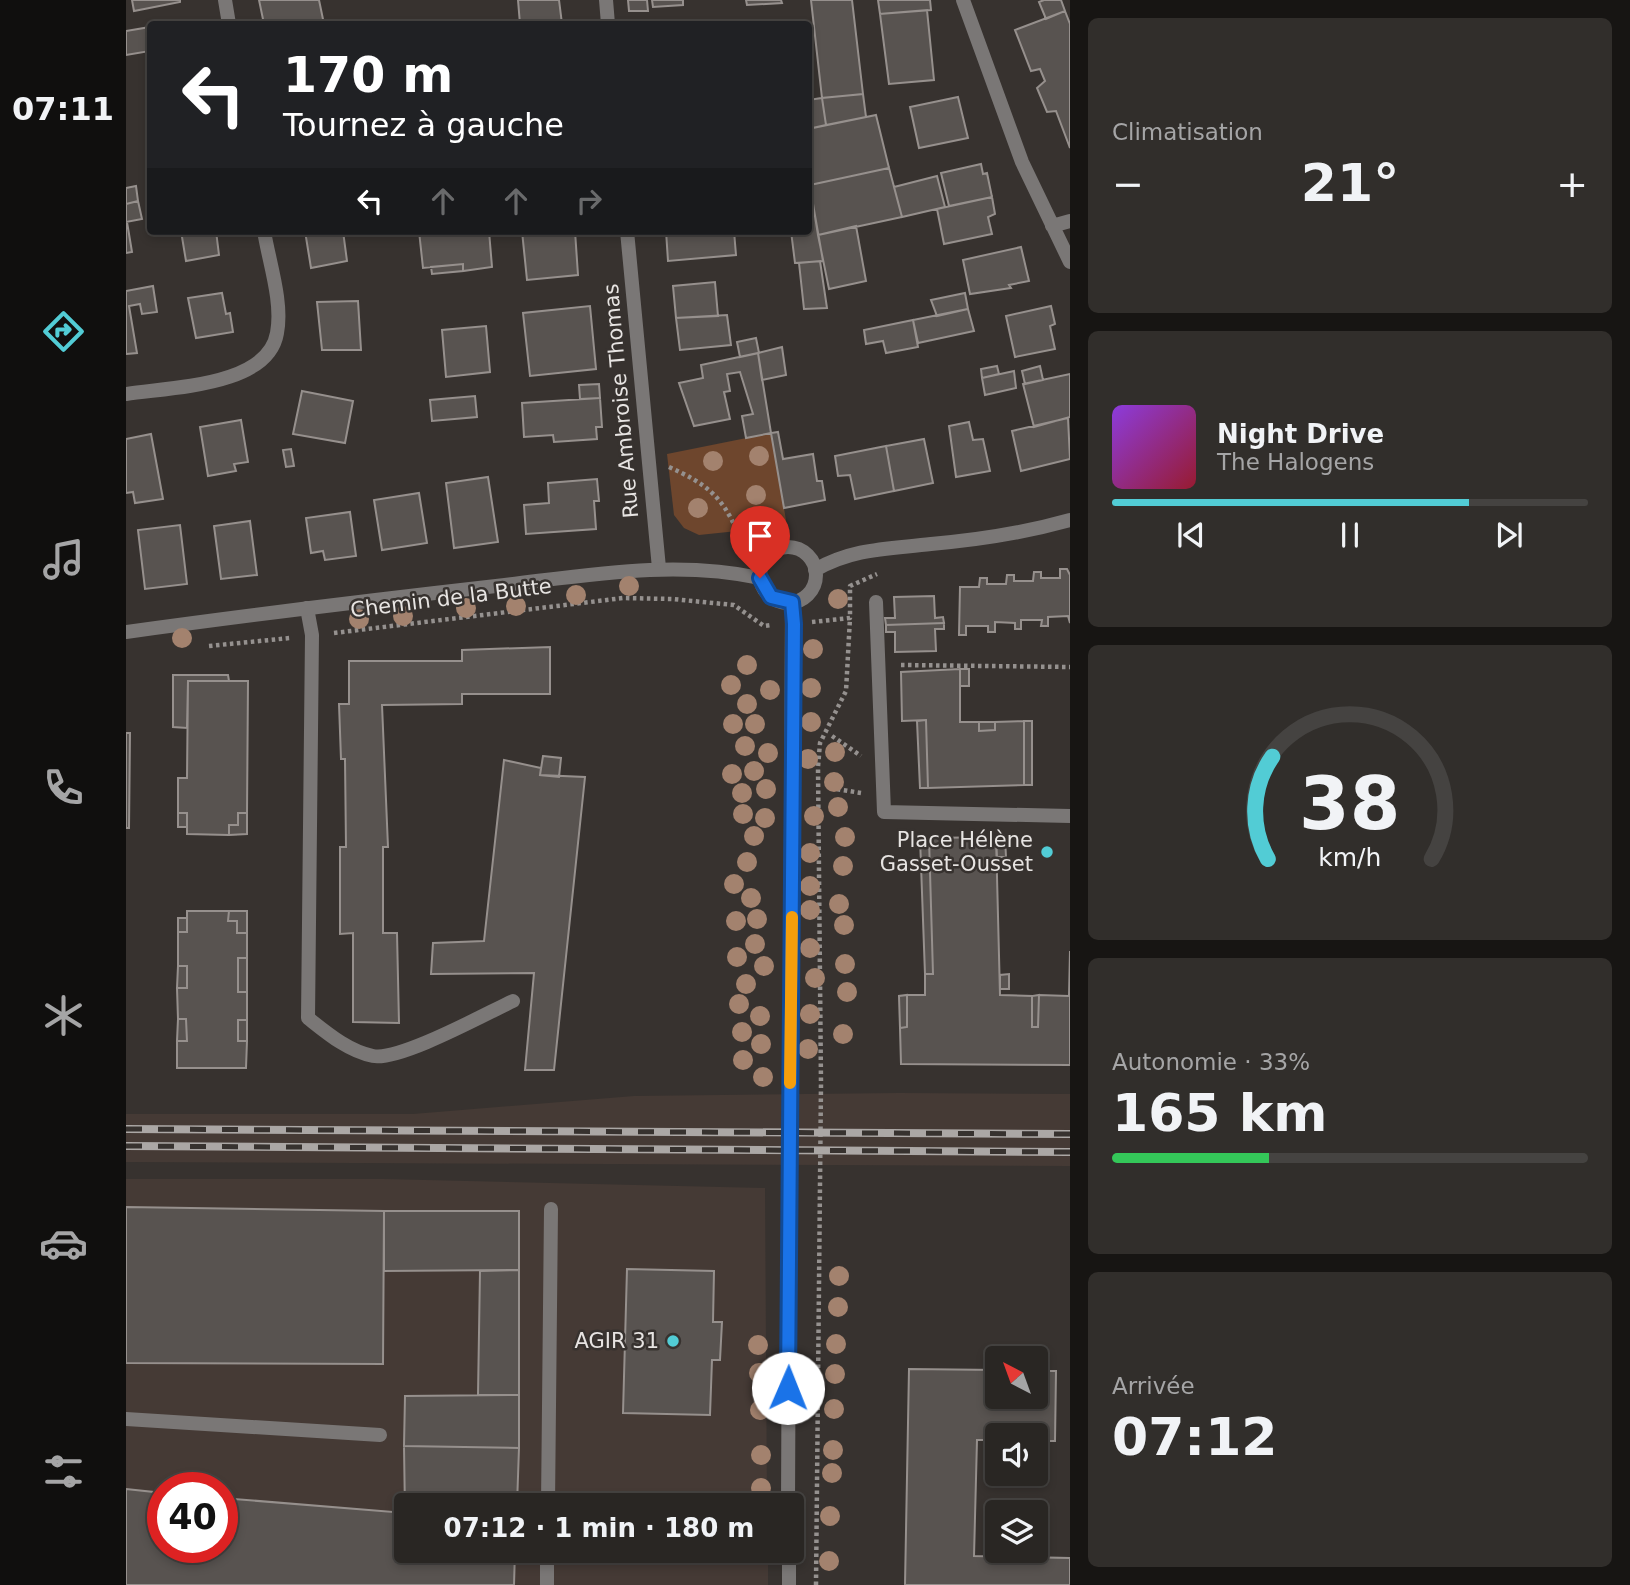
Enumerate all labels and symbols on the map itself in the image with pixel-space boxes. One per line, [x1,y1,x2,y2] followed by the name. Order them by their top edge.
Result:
[599,283,643,519] street label: Rue Ambroise Thomas
[730,506,790,578] pin
[349,574,553,622] street label: Chemin de la Butte
[880,828,1033,876] place label: Place Hélène Gasset-Ousset
[1039,844,1055,860] marker: Place Hélène Gasset-Ousset
[575,1329,659,1353] place label: AGIR 31
[665,1333,681,1349] marker: AGIR 31
[985,1346,1048,1409] north arrow
[751,1351,825,1425] position arrow
[147,1472,238,1563] speed limit sign: 40

